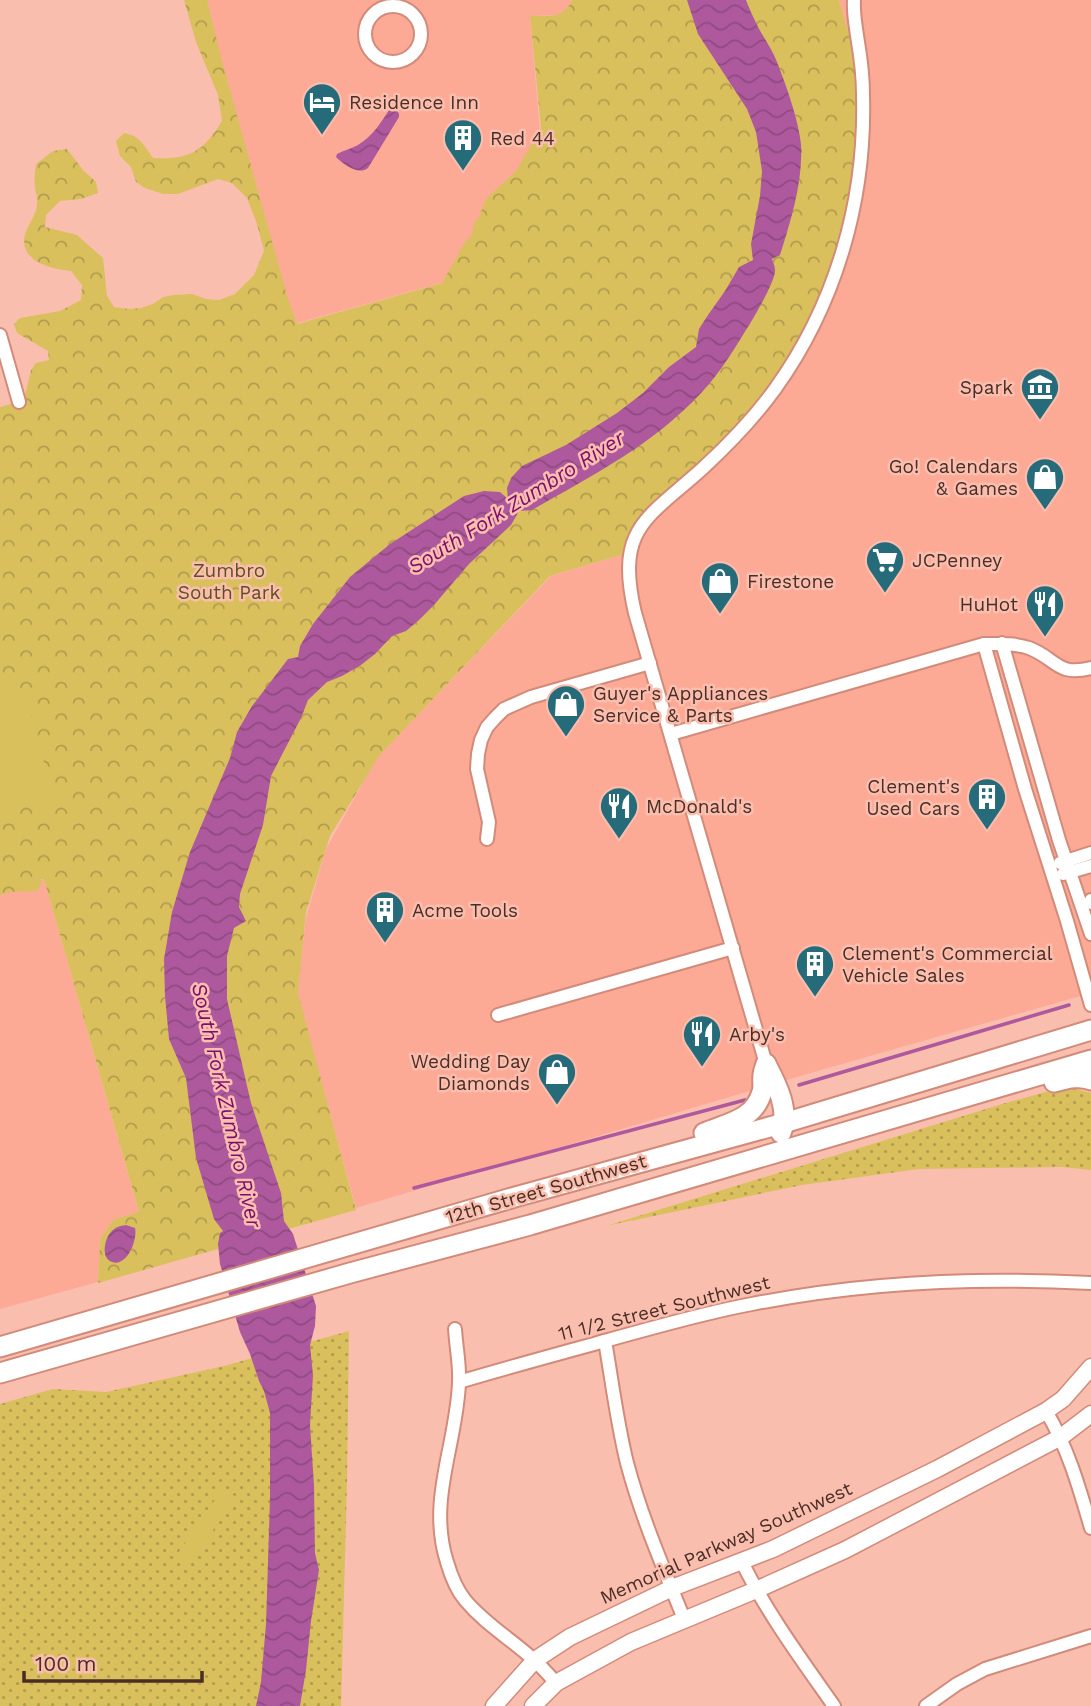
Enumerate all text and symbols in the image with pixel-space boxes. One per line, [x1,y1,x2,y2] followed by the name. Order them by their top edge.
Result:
[301,81,343,136] hotel icon: Residence Inn
[349,91,479,114] place label: Residence Inn
[442,117,484,172] building icon: Red 44
[490,127,555,150] place label: Red 44
[1019,366,1061,421] museum icon: Spark
[960,376,1013,399] place label: Spark
[403,425,630,579] water label: South Fork Zumbro River
[889,455,1018,500] place label: Go! Calendars & Games
[1024,456,1066,511] shop icon: Go! Calendars & Games
[864,539,906,594] supermarket icon: JCPenney
[912,549,1002,572] place label: JCPenney
[178,559,280,604] park label: Zumbro South Park
[699,560,741,615] shop icon: Firestone
[747,570,834,593] place label: Firestone
[1024,583,1066,638] restaurant icon: HuHot
[960,593,1018,616] place label: HuHot
[593,682,768,727] place label: Guyer's Appliances Service & Parts
[545,683,587,738] shop icon: Guyer's Appliances Service & Parts
[866,775,960,820] place label: Clement's Used Cars
[966,776,1008,831] building icon: Clement's Used Cars
[598,785,640,840] restaurant icon: McDonald's
[646,795,752,818] place label: McDonald's
[364,889,406,944] building icon: Acme Tools
[412,899,518,922] place label: Acme Tools
[842,942,1053,987] place label: Clement's Commercial Vehicle Sales
[794,943,836,998] building icon: Clement's Commercial Vehicle Sales
[187,980,268,1231] water label: South Fork Zumbro River
[681,1013,723,1068] restaurant icon: Arby's
[729,1023,785,1046] place label: Arby's
[410,1050,530,1095] place label: Wedding Day Diamonds
[536,1051,578,1106] shop icon: Wedding Day Diamonds
[443,1149,649,1229] street label: 12th Street Southwest
[556,1271,772,1345] street label: 11 1/2 Street Southwest
[596,1477,856,1609] street label: Memorial Parkway Southwest
[24,1640,203,1684] scale bar
[35,1651,97,1676] text: 100 m

